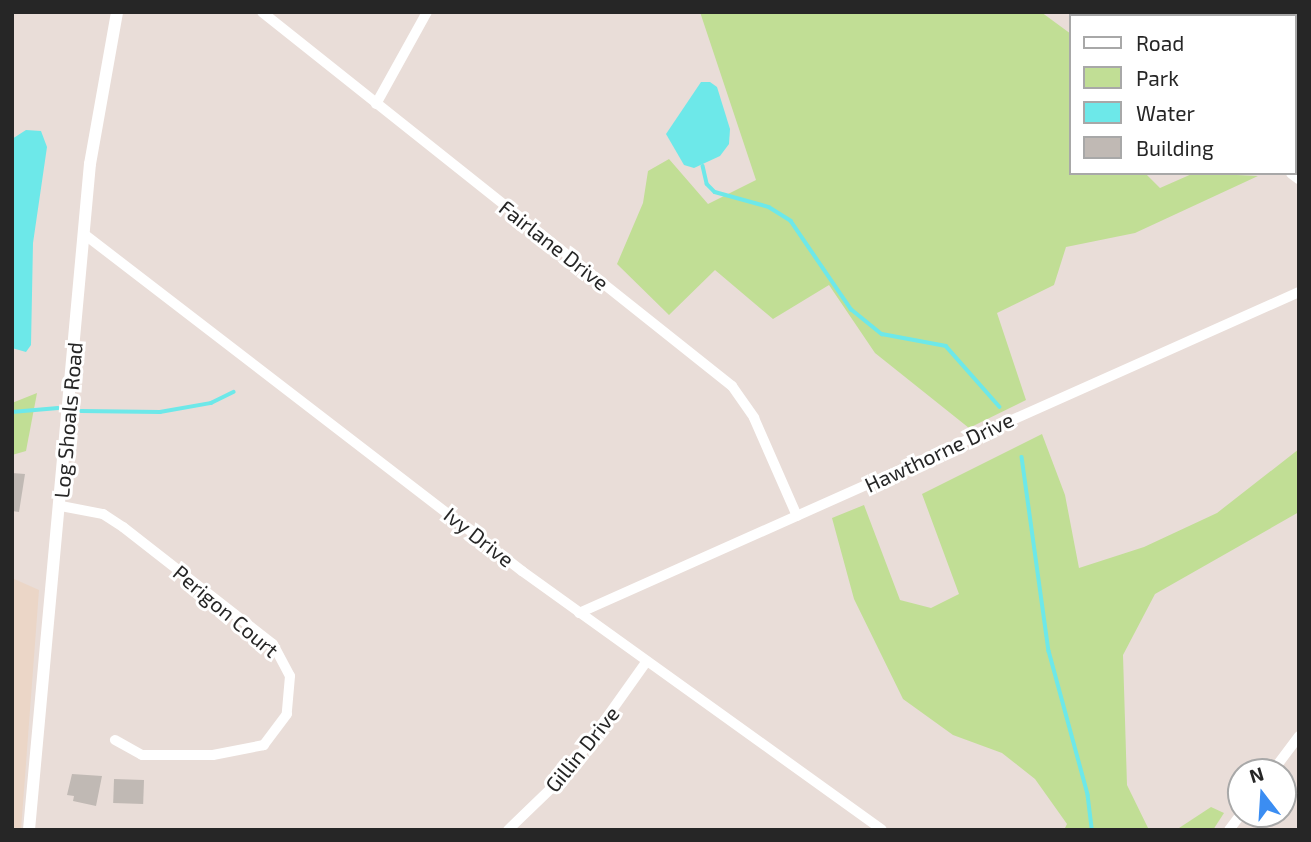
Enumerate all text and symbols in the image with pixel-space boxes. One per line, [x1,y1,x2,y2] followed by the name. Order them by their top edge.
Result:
[1070,14,1297,175] legend
[1136,30,1184,55] text: Road
[1136,65,1179,90] text: Park
[1136,100,1195,125] text: Water
[1136,135,1214,160] text: Building
[494,195,614,295] street label: Fairlane Drive
[49,341,87,499] street label: Log Shoals Road
[861,406,1017,498] street label: Hawthorne Drive
[439,502,519,572] street label: Ivy Drive
[168,560,284,662] street label: Perigon Court
[540,701,624,797] street label: Gillin Drive
[1227,758,1297,828] north arrow
[1246,761,1266,787] text: N

